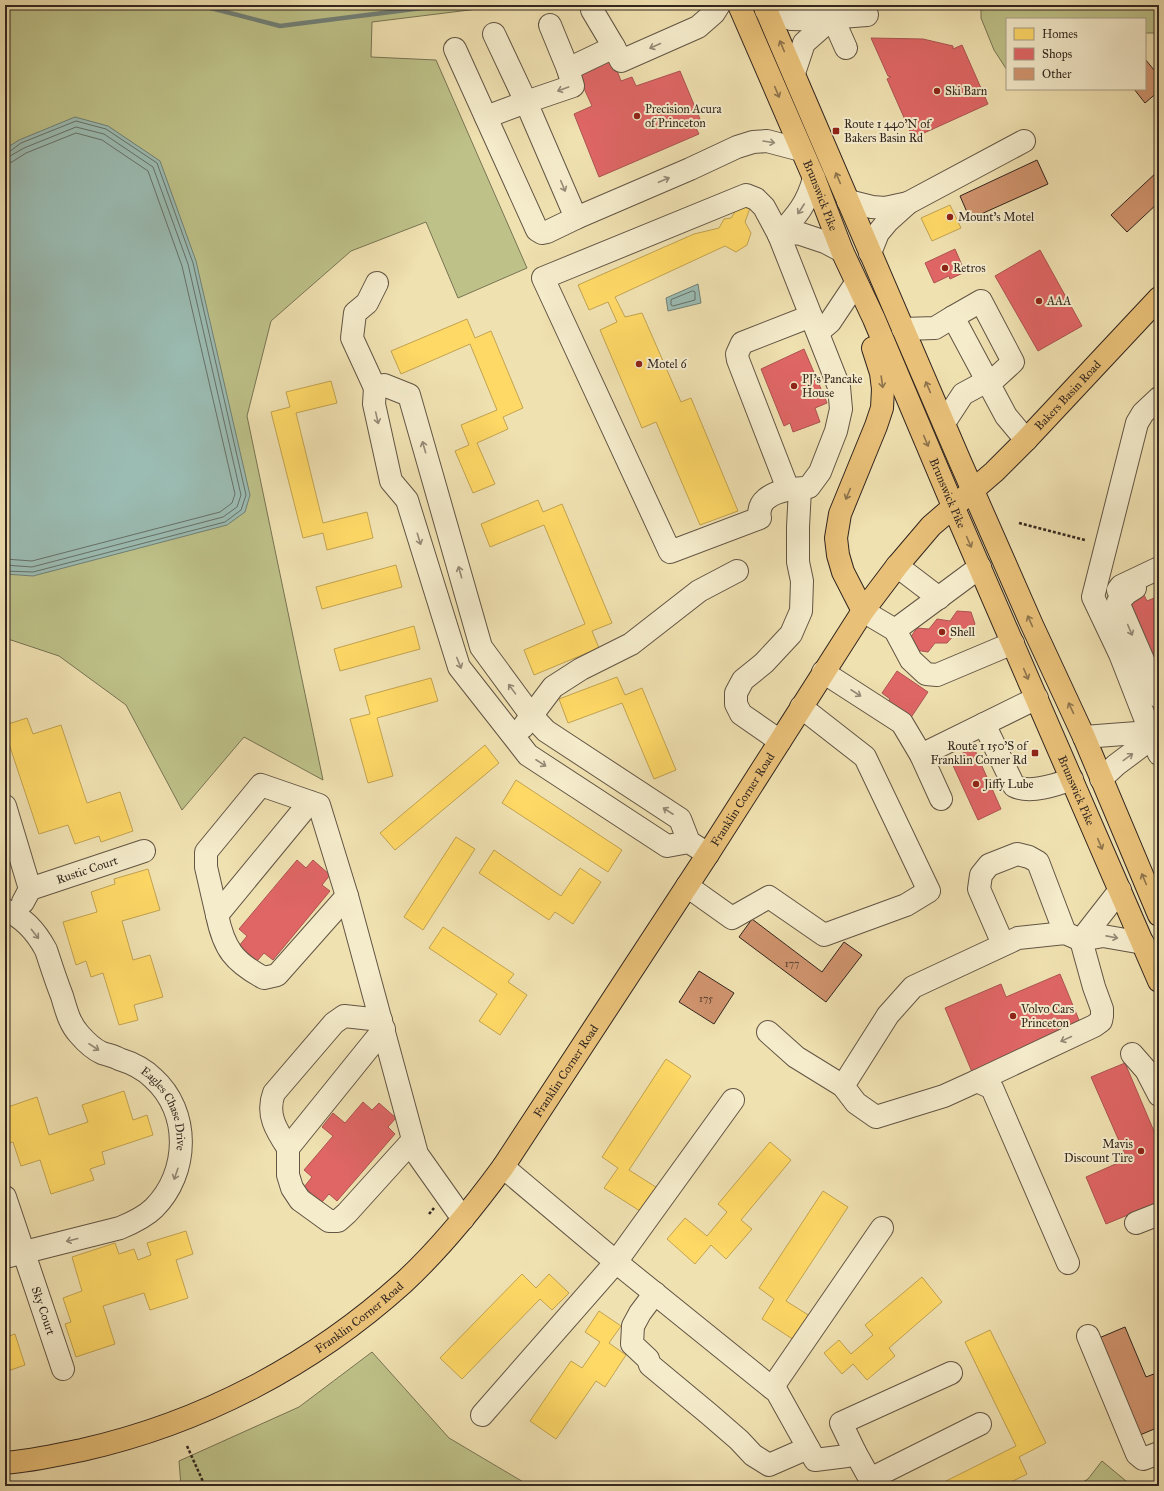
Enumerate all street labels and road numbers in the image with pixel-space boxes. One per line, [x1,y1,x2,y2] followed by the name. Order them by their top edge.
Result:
[800,158,841,233] street label: Brunswick Pike
[1032,358,1104,433] street label: Bakers Basin Road
[927,456,969,530] street label: Brunswick Pike
[708,750,778,849] street label: Franklin Corner Road
[1055,753,1098,828] street label: Brunswick Pike
[54,853,120,887] street label: Rustic Court
[530,1022,601,1120] street label: Franklin Corner Road
[138,1064,188,1151] street label: Eagles Chase Drive
[312,1279,406,1356] street label: Franklin Corner Road
[29,1285,58,1337] street label: Sky Court

